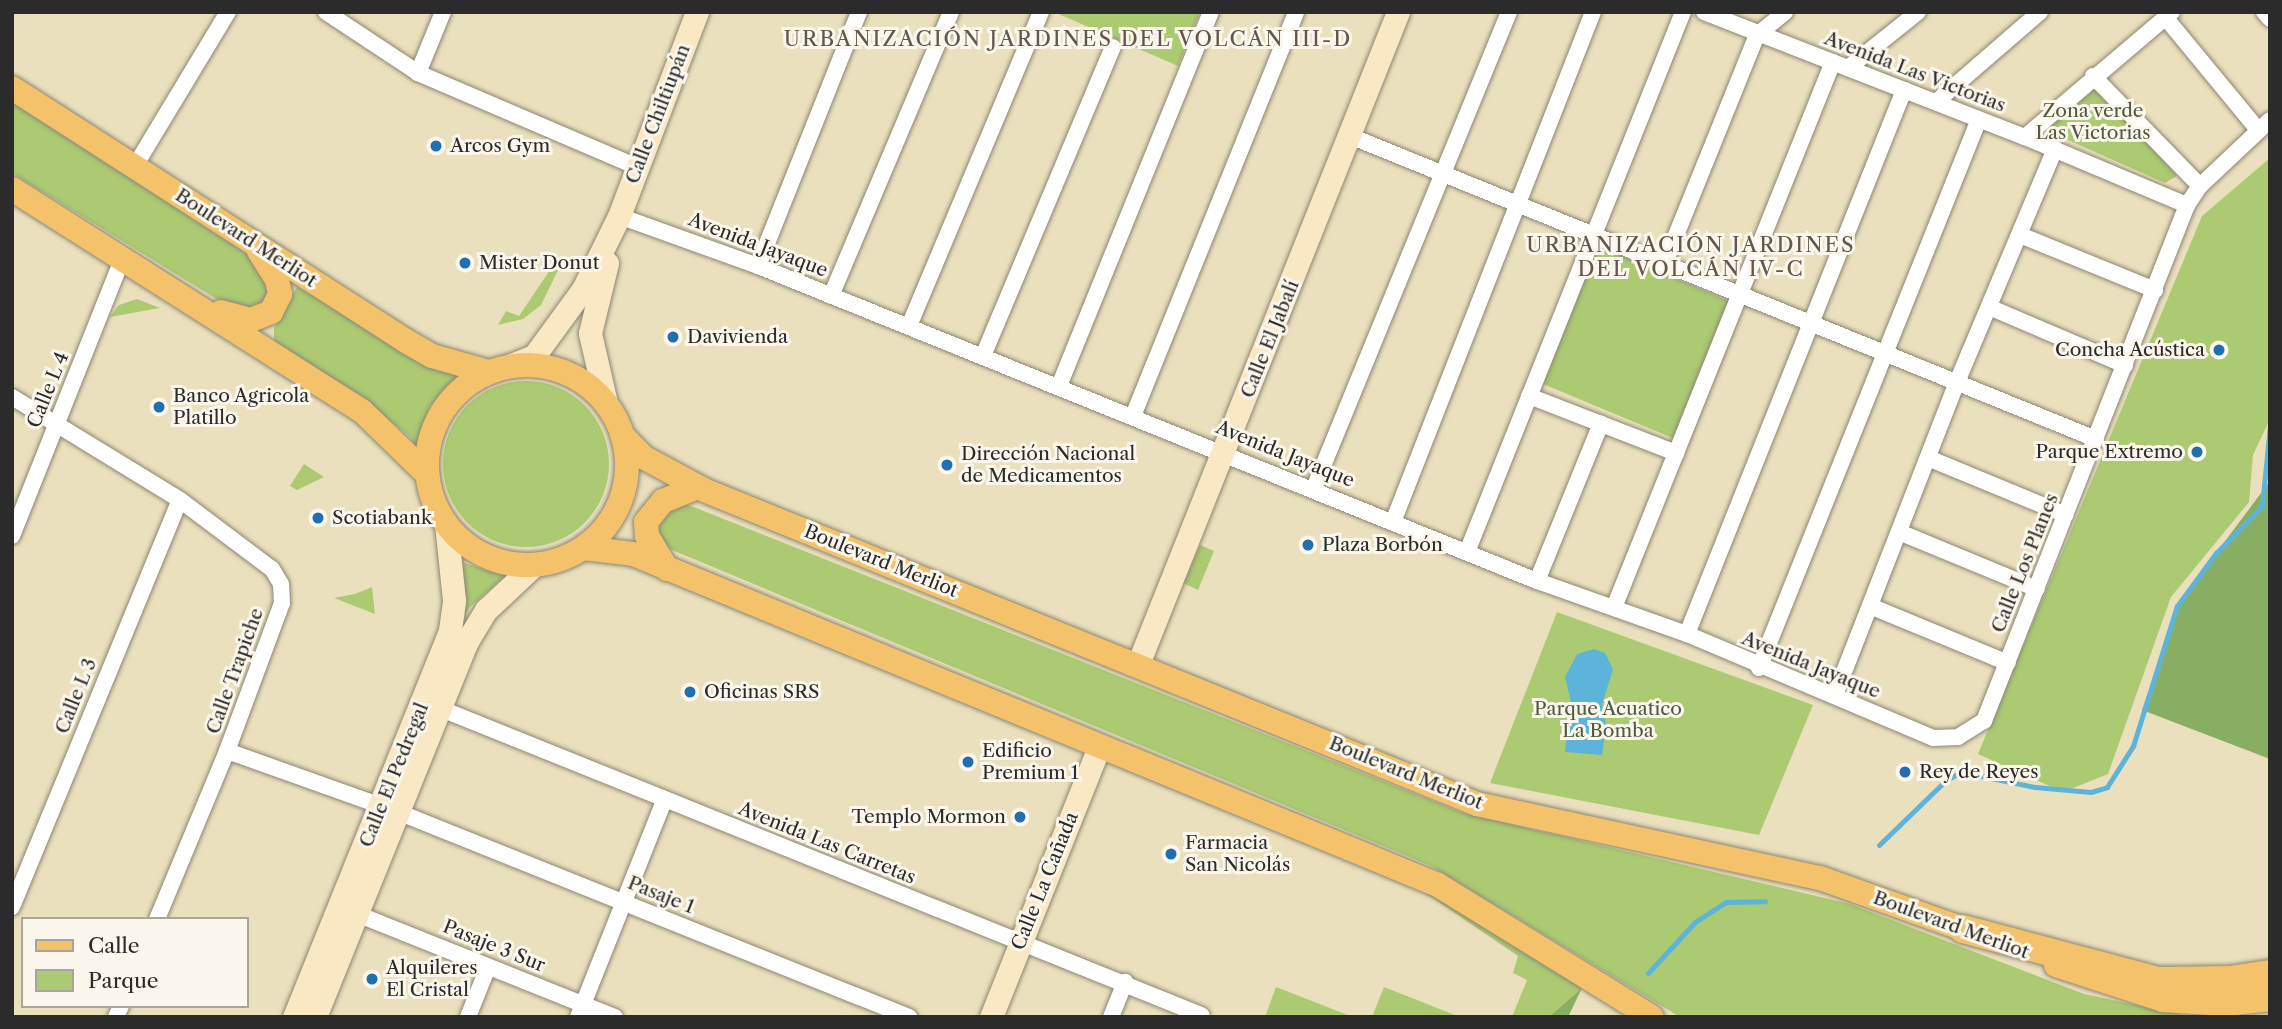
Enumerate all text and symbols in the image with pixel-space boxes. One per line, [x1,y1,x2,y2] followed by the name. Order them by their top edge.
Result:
[788,26,1348,52] district label: URBANIZACIÓN JARDINES DEL VOLCÁN III-D
[1821,27,2009,117] street label: Avenida Las Victorias
[621,41,695,187] street label: Calle Chiltiupán
[2035,100,2151,144] park label: Zona verde Las Victorias
[450,135,550,157] place label: Arcos Gym
[428,138,444,154] marker: Arcos Gym
[171,184,321,292] street label: Boulevard Merliot
[685,208,831,282] street label: Avenida Jayaque
[1529,232,1853,282] district label: URBANIZACIÓN JARDINES DEL VOLCÁN IV-C
[479,252,600,274] place label: Mister Donut
[457,255,473,271] marker: Mister Donut
[1236,277,1304,401] street label: Calle El Jabalí
[687,326,788,348] place label: Davivienda
[665,329,681,345] marker: Davivienda
[2054,339,2205,361] place label: Concha Acústica
[2211,342,2227,358] marker: Concha Acústica
[22,349,74,431] street label: Calle L 4
[173,385,310,429] place label: Banco Agricola Platillo
[151,399,167,415] marker: Banco Agricola Platillo
[1212,416,1358,492] street label: Avenida Jayaque
[2035,441,2183,463] place label: Parque Extremo
[961,443,1135,487] place label: Dirección Nacional de Medicamentos
[2189,444,2205,460] marker: Parque Extremo
[939,457,955,473] marker: Dirección Nacional de Medicamentos
[1987,490,2063,636] street label: Calle Los Planes
[332,507,432,529] place label: Scotiabank
[310,510,326,526] marker: Scotiabank
[801,520,961,602] street label: Boulevard Merliot
[1322,534,1443,556] place label: Plaza Borbón
[1300,537,1316,553] marker: Plaza Borbón
[202,605,268,737] street label: Calle Trapiche
[1738,627,1884,703] street label: Avenida Jayaque
[51,655,101,737] street label: Calle L 3
[704,681,819,703] place label: Oficinas SRS
[682,684,698,700] marker: Oficinas SRS
[1534,698,1682,742] park label: Parque Acuatico La Bomba
[355,699,433,851] street label: Calle El Pedregal
[1326,732,1486,814] street label: Boulevard Merliot
[982,740,1079,784] place label: Edificio Premium 1
[960,754,976,770] marker: Edificio Premium 1
[1919,761,2039,783] place label: Rey de Reyes
[1897,764,1913,780] marker: Rey de Reyes
[735,797,919,889] street label: Avenida Las Carretas
[852,806,1006,828] place label: Templo Mormon
[1007,809,1083,953] street label: Calle La Cañada
[1012,809,1028,825] marker: Templo Mormon
[1185,832,1290,876] place label: Farmacia San Nicolás
[1163,846,1179,862] marker: Farmacia San Nicolás
[624,871,698,919] street label: Pasaje 1
[1870,886,2032,964] street label: Boulevard Merliot
[440,915,548,977] street label: Pasaje 3 Sur
[21,917,248,1008] legend
[88,933,140,958] text: Calle
[386,957,478,1001] place label: Alquileres El Cristal
[88,968,159,993] text: Parque
[364,971,380,987] marker: Alquileres El Cristal

